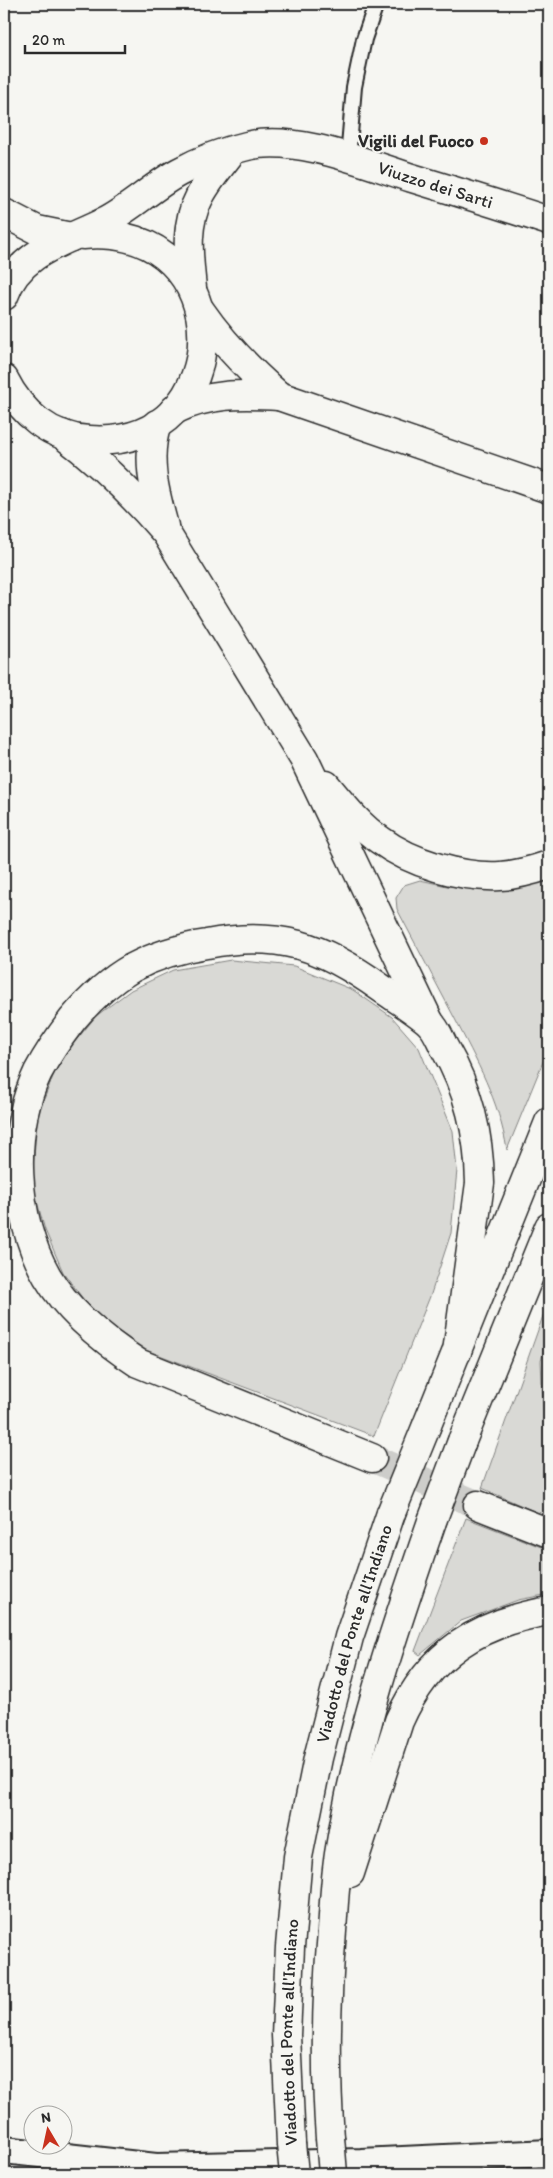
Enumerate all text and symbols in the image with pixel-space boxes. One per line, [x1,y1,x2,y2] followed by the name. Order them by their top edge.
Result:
[25,22,125,54] scale bar
[32,31,66,49] text: 20 m
[358,130,474,152] place label: Vigili del Fuoco
[478,135,490,147] marker: Vigili del Fuoco
[375,156,496,213] street label: Viuzzo dei Sarti
[311,1522,397,1745] street label: Viadotto del Ponte all'Indiano
[275,1918,303,2146] street label: Viadotto del Ponte all'Indiano
[22,2106,72,2156] north arrow
[40,2109,52,2127] text: N

